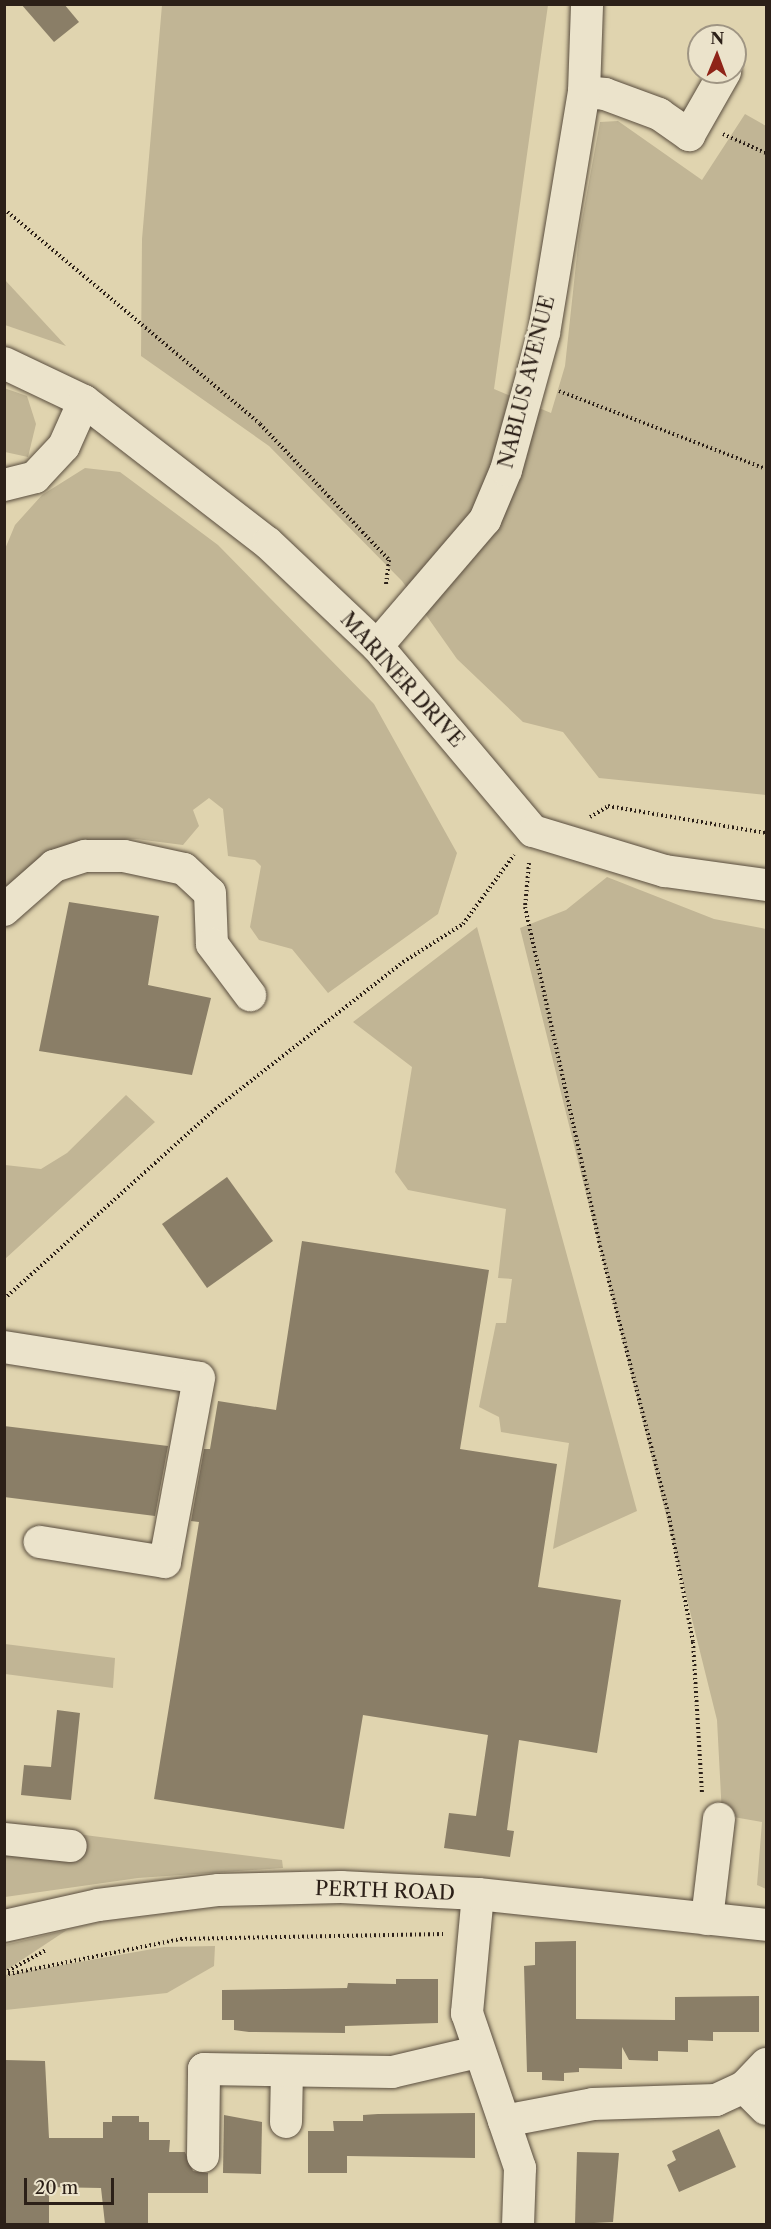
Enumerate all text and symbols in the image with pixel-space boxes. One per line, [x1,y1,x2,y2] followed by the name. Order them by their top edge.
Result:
[687,24,747,84] north arrow
[710,28,724,48] text: N
[494,293,560,471] street label: NABLUS AVENUE
[335,607,469,753] street label: MARINER DRIVE
[315,1877,455,1905] street label: PERTH ROAD
[27,2166,117,2204] scale bar
[35,2177,78,2199] text: 20 m

